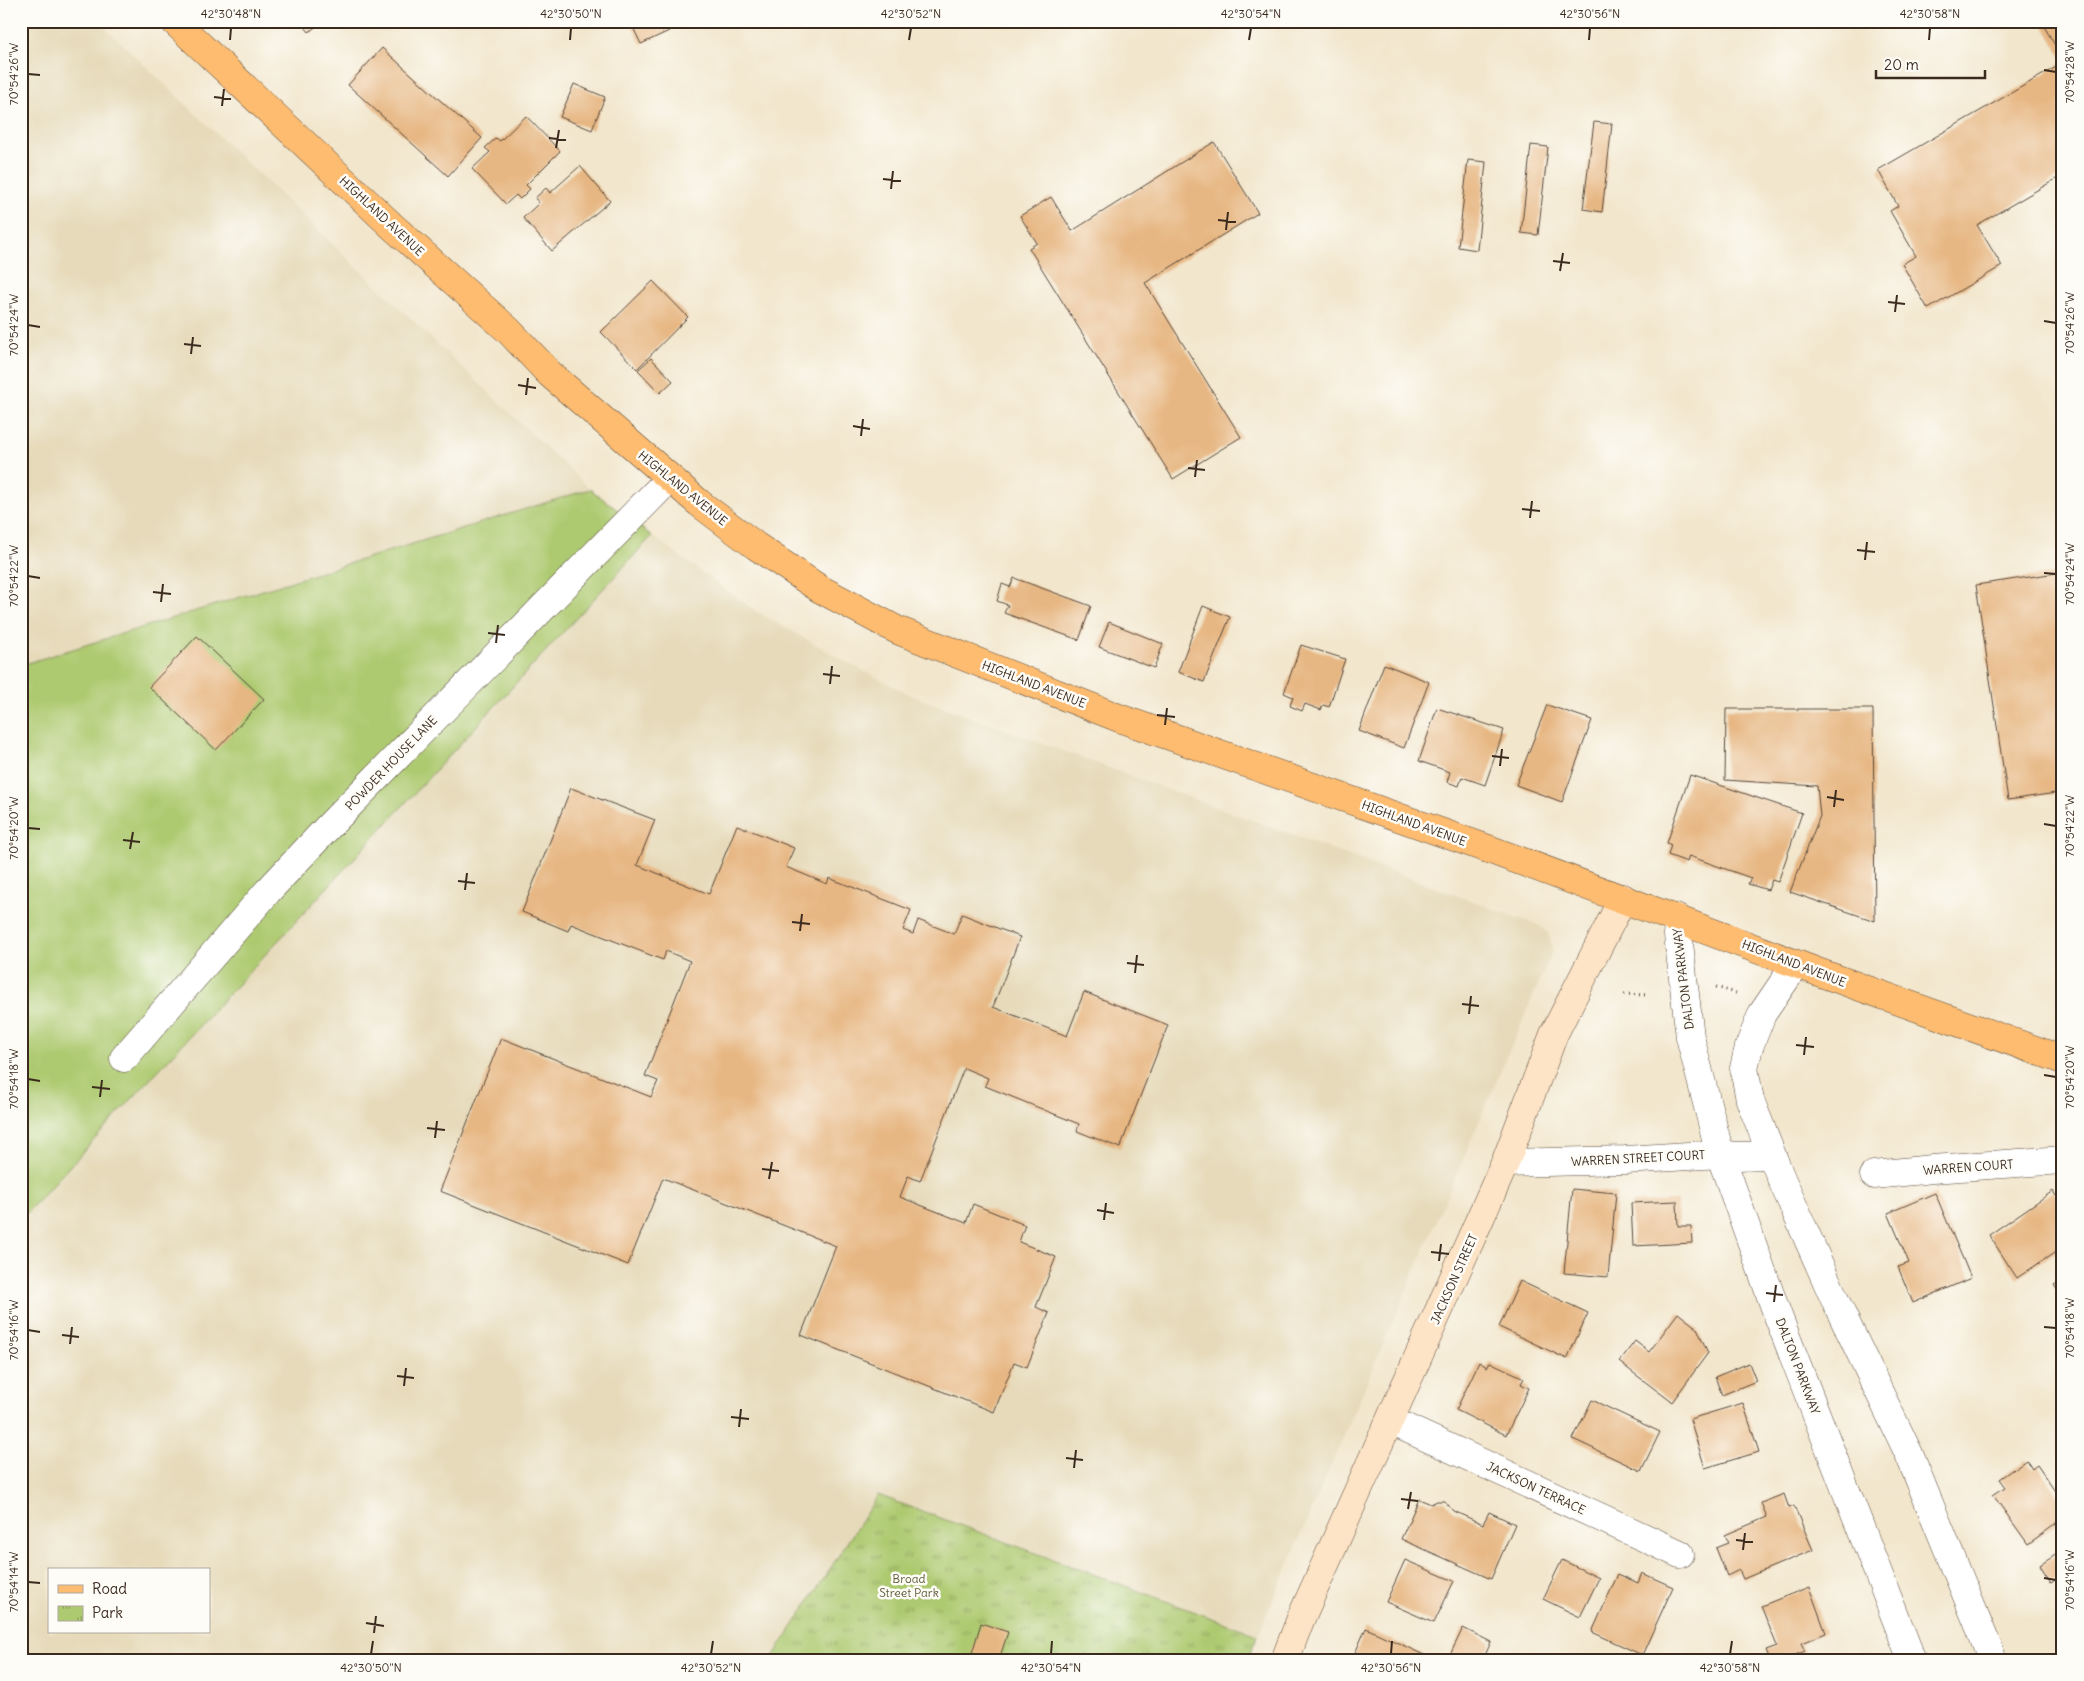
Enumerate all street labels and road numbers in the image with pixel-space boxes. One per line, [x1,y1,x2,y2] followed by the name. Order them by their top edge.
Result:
[337,173,427,259] street label: HIGHLAND AVENUE
[635,447,731,529] street label: HIGHLAND AVENUE
[980,657,1088,711] street label: HIGHLAND AVENUE
[342,713,440,813] street label: POWDER HOUSE LANE
[1360,797,1468,849] street label: HIGHLAND AVENUE
[1669,927,1697,1031] street label: DALTON PARKWAY
[1740,936,1848,990] street label: HIGHLAND AVENUE
[1571,1147,1705,1169] street label: WARREN STREET COURT
[1922,1156,2014,1178] street label: WARREN COURT
[1427,1232,1481,1326] street label: JACKSON STREET
[1773,1316,1823,1417] street label: DALTON PARKWAY
[1484,1458,1588,1518] street label: JACKSON TERRACE

